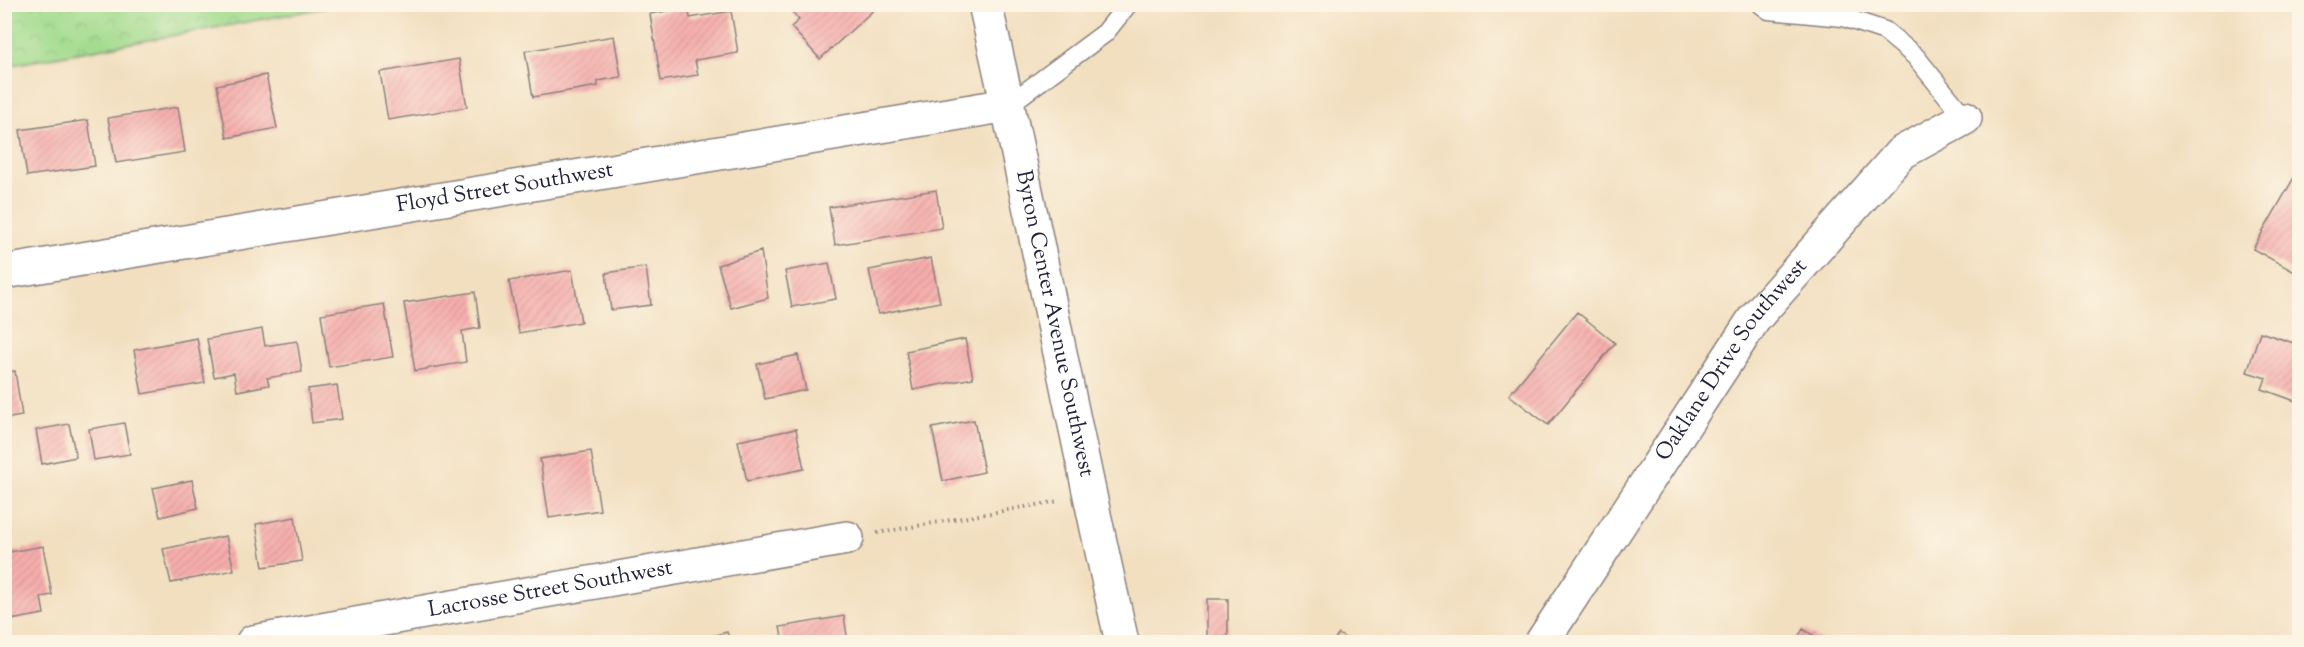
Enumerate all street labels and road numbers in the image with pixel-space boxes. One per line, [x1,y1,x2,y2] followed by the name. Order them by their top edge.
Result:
[394,155,616,222] street label: Floyd Street Southwest
[1006,167,1102,480] street label: Byron Center Avenue Southwest
[1649,252,1816,468] street label: Oaklane Drive Southwest
[426,553,676,627] street label: Lacrosse Street Southwest

